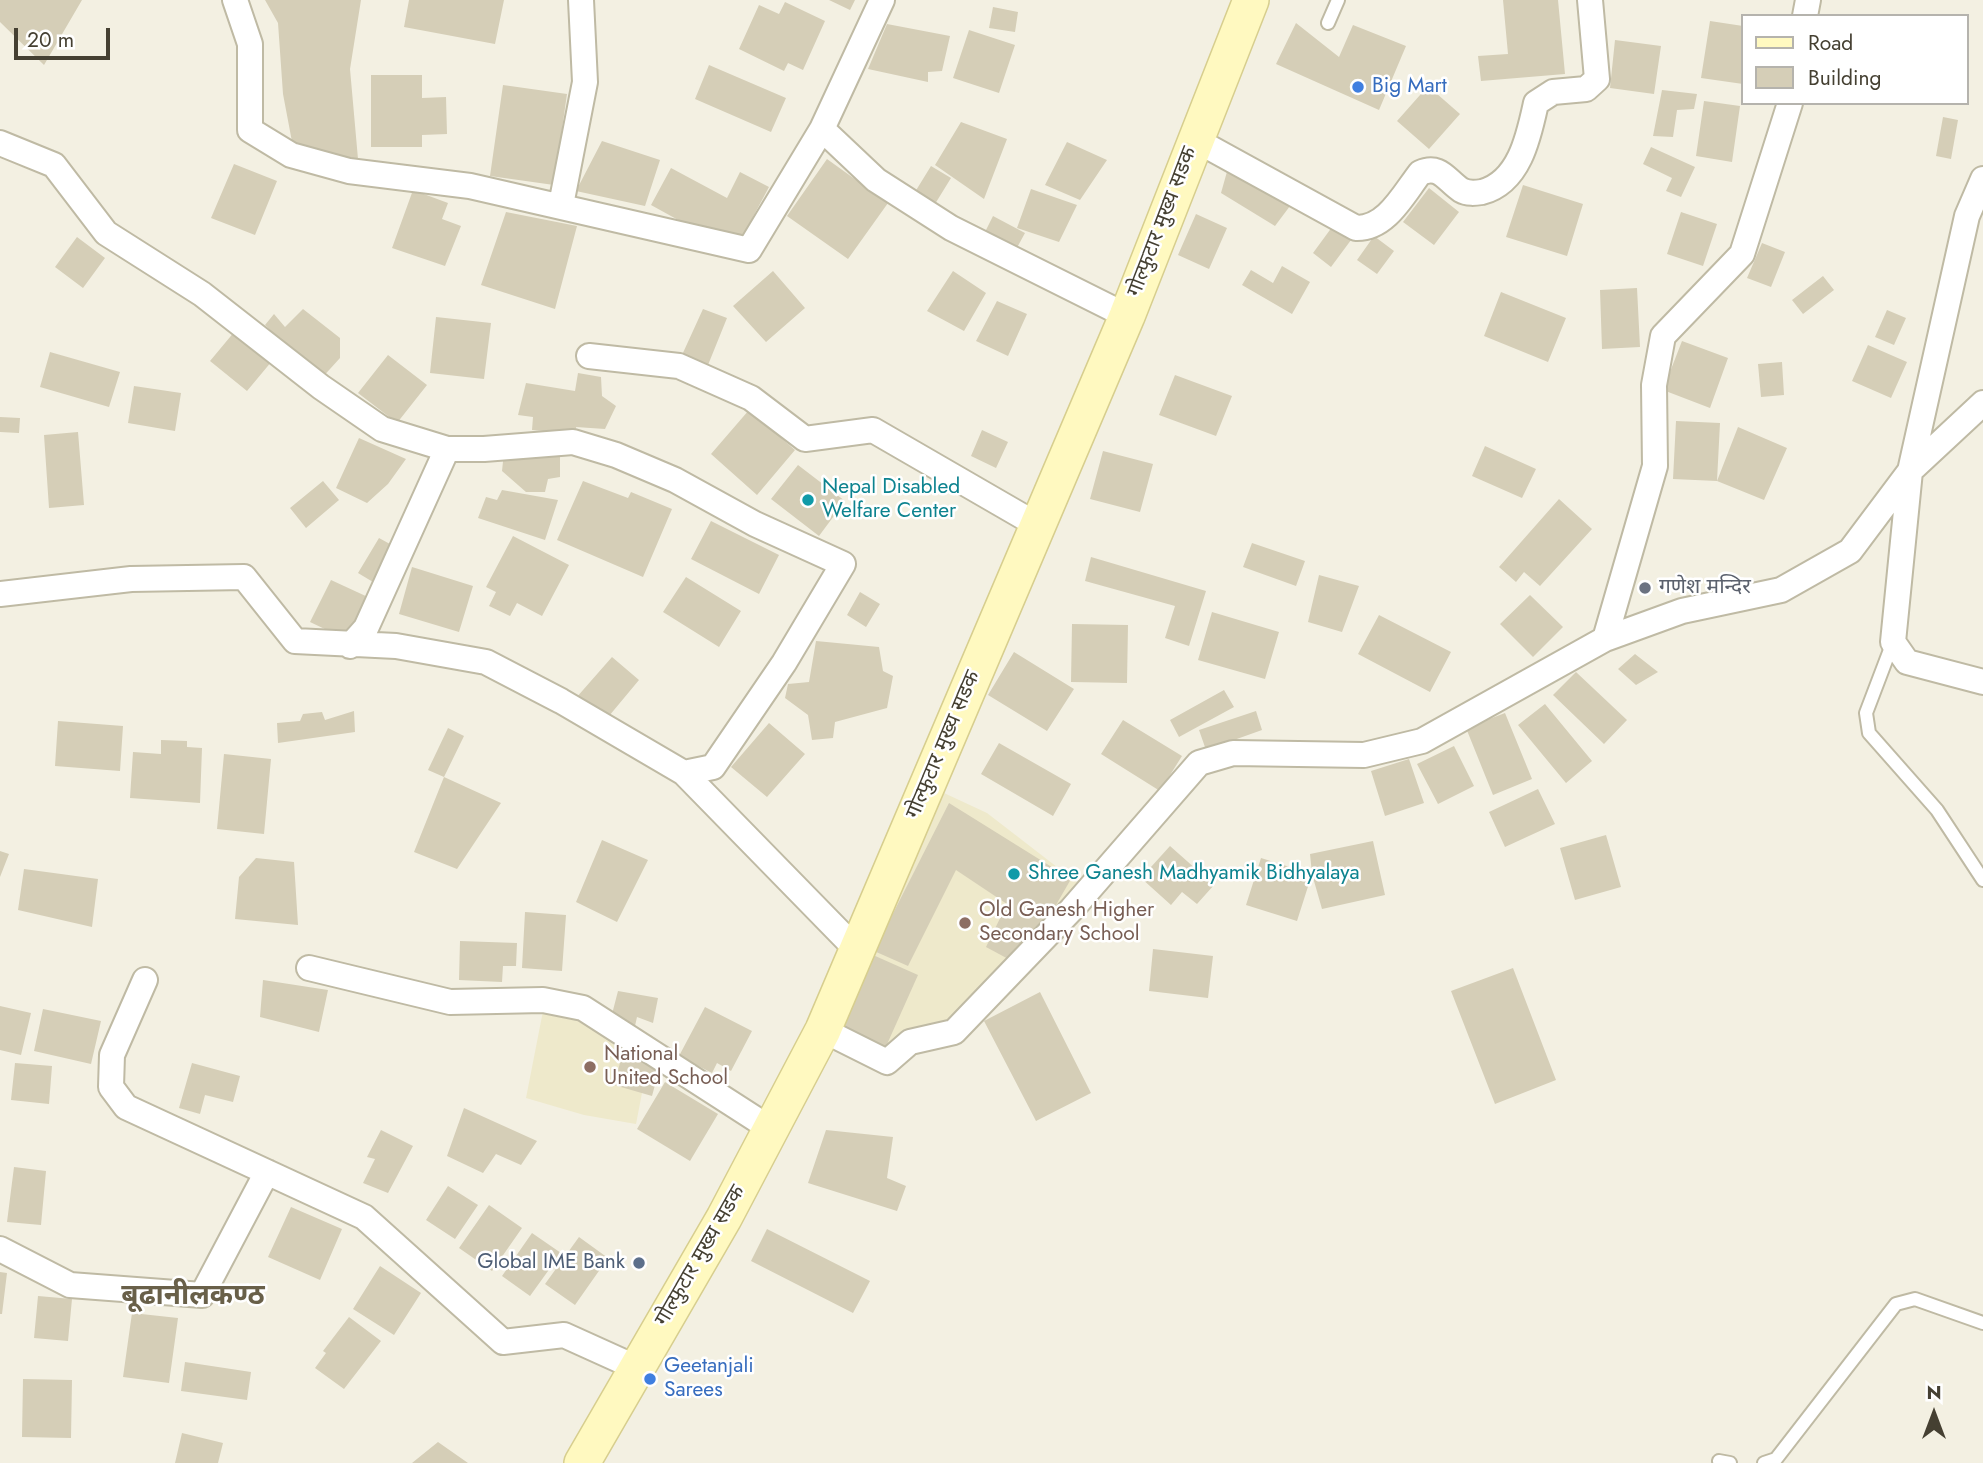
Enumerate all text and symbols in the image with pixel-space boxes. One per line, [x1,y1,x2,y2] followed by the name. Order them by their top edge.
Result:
[18,14,114,58] scale bar
[1742,14,1969,105] legend
[27,25,74,55] text: 20 m
[1808,28,1853,58] text: Road
[1808,63,1881,93] text: Building
[1372,74,1447,100] place label: Big Mart
[1350,79,1366,95] marker: Big Mart
[1123,144,1203,300] street label: गोल्फुटार मुख्य सडक
[822,475,960,525] place label: Nepal Disabled Welfare Center
[800,492,816,508] marker: Nepal Disabled Welfare Center
[1659,575,1751,601] place label: गणेश मन्दिर
[1637,580,1653,596] marker: गणेश मन्दिर
[901,667,987,823] street label: गोल्फुटार मुख्य सडक
[1028,861,1360,887] place label: Shree Ganesh Madhyamik Bidhyalaya
[1006,866,1022,882] marker: Shree Ganesh Madhyamik Bidhyalaya
[979,898,1154,948] place label: Old Ganesh Higher Secondary School
[957,915,973,931] marker: Old Ganesh Higher Secondary School
[604,1042,728,1092] place label: National United School
[582,1059,598,1075] marker: National United School
[651,1181,751,1331] street label: गोल्फुटार मुख्य सडक
[477,1250,625,1276] place label: Global IME Bank
[631,1255,647,1271] marker: Global IME Bank
[121,1280,265,1314] district label: बूढानीलकण्ठ
[664,1354,754,1404] place label: Geetanjali Sarees
[642,1371,658,1387] marker: Geetanjali Sarees
[1899,1379,1969,1449] north arrow
[1926,1379,1942,1406] text: N

